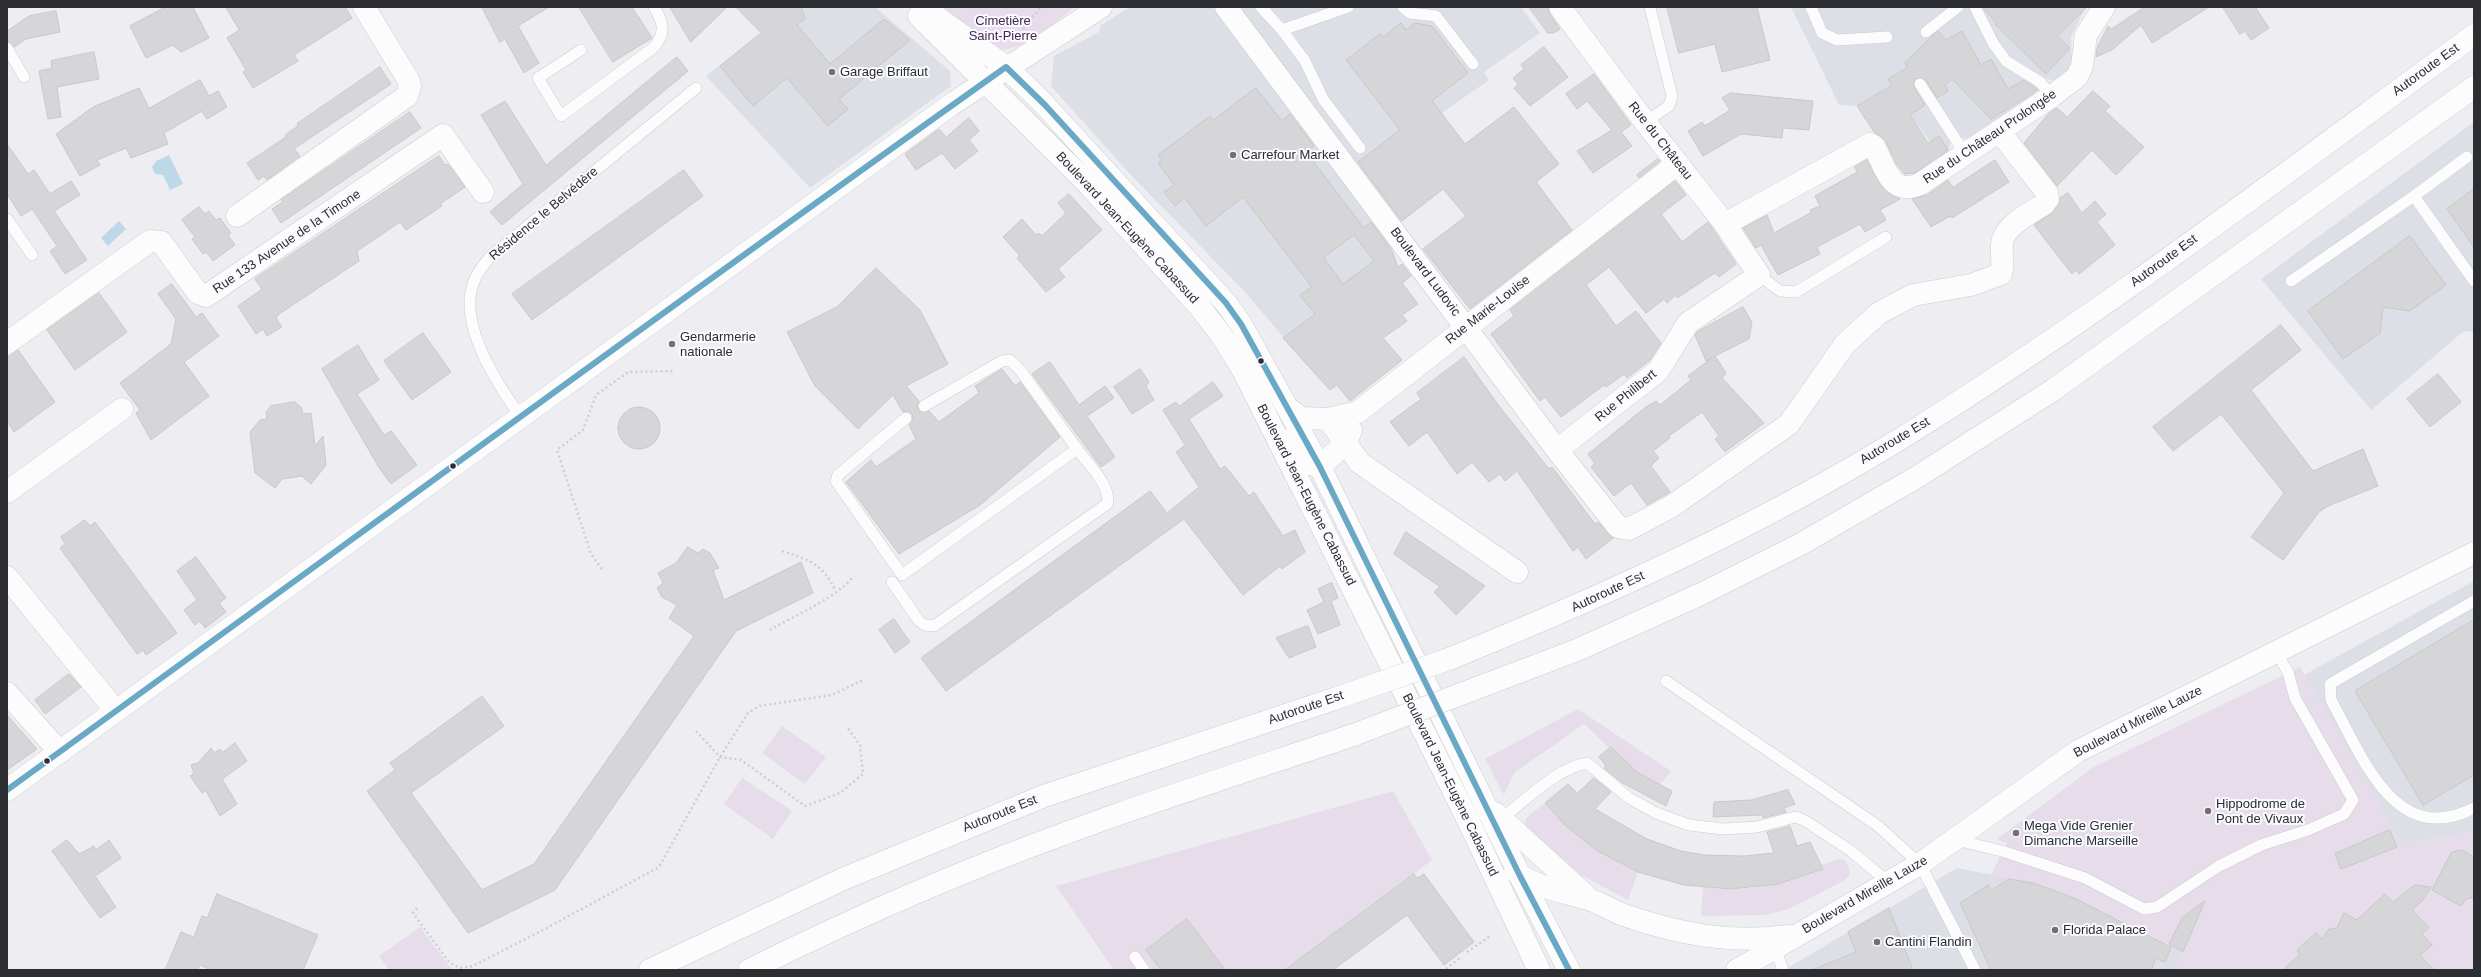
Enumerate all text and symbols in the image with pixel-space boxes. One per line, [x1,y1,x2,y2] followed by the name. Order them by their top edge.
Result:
[969,13,1037,44] park label: Cimetière Saint-Pierre
[2390,41,2462,99] street label: Autoroute Est
[840,64,928,80] place label: Garage Briffaut
[827,67,837,77] marker: Garage Briffaut
[1920,86,2060,188] street label: Rue du Château Prolongée
[1625,99,1695,183] street label: Rue du Château
[1241,147,1339,163] place label: Carrefour Market
[1053,149,1201,307] street label: Boulevard Jean-Eugène Cabassud
[1228,150,1238,160] marker: Carrefour Market
[486,164,602,264] street label: Résidence le Belvédère
[210,187,364,297] street label: Rue 133 Avenue de la Timone
[1387,225,1463,319] street label: Boulevard Ludovic
[2128,232,2200,290] street label: Autoroute Est
[1443,272,1533,348] street label: Rue Marie-Louise
[680,329,756,360] place label: Gendarmerie nationale
[667,339,677,349] marker: Gendarmerie nationale
[1256,356,1266,366] unlabelled marker
[1592,367,1660,425] street label: Rue Philibert
[1253,402,1359,588] street label: Boulevard Jean-Eugène Cabassud
[1857,414,1933,468] street label: Autoroute Est
[448,461,458,471] unlabelled marker
[1569,568,1647,616] street label: Autoroute Est
[2071,683,2205,761] street label: Boulevard Mireille Lauze
[1266,688,1346,728] street label: Autoroute Est
[1399,691,1501,879] street label: Boulevard Jean-Eugène Cabassud
[42,756,52,766] unlabelled marker
[961,792,1039,836] street label: Autoroute Est
[2216,796,2305,827] place label: Hippodrome de Pont de Vivaux
[2203,806,2213,816] marker: Hippodrome de Pont de Vivaux
[2024,818,2138,849] place label: Mega Vide Grenier Dimanche Marseille
[2011,828,2021,838] marker: Mega Vide Grenier Dimanche Marseille
[1799,853,1931,937] street label: Boulevard Mireille Lauze
[2063,922,2146,938] place label: Florida Palace
[2050,925,2060,935] marker: Florida Palace
[1885,934,1972,950] place label: Cantini Flandin
[1872,937,1882,947] marker: Cantini Flandin

